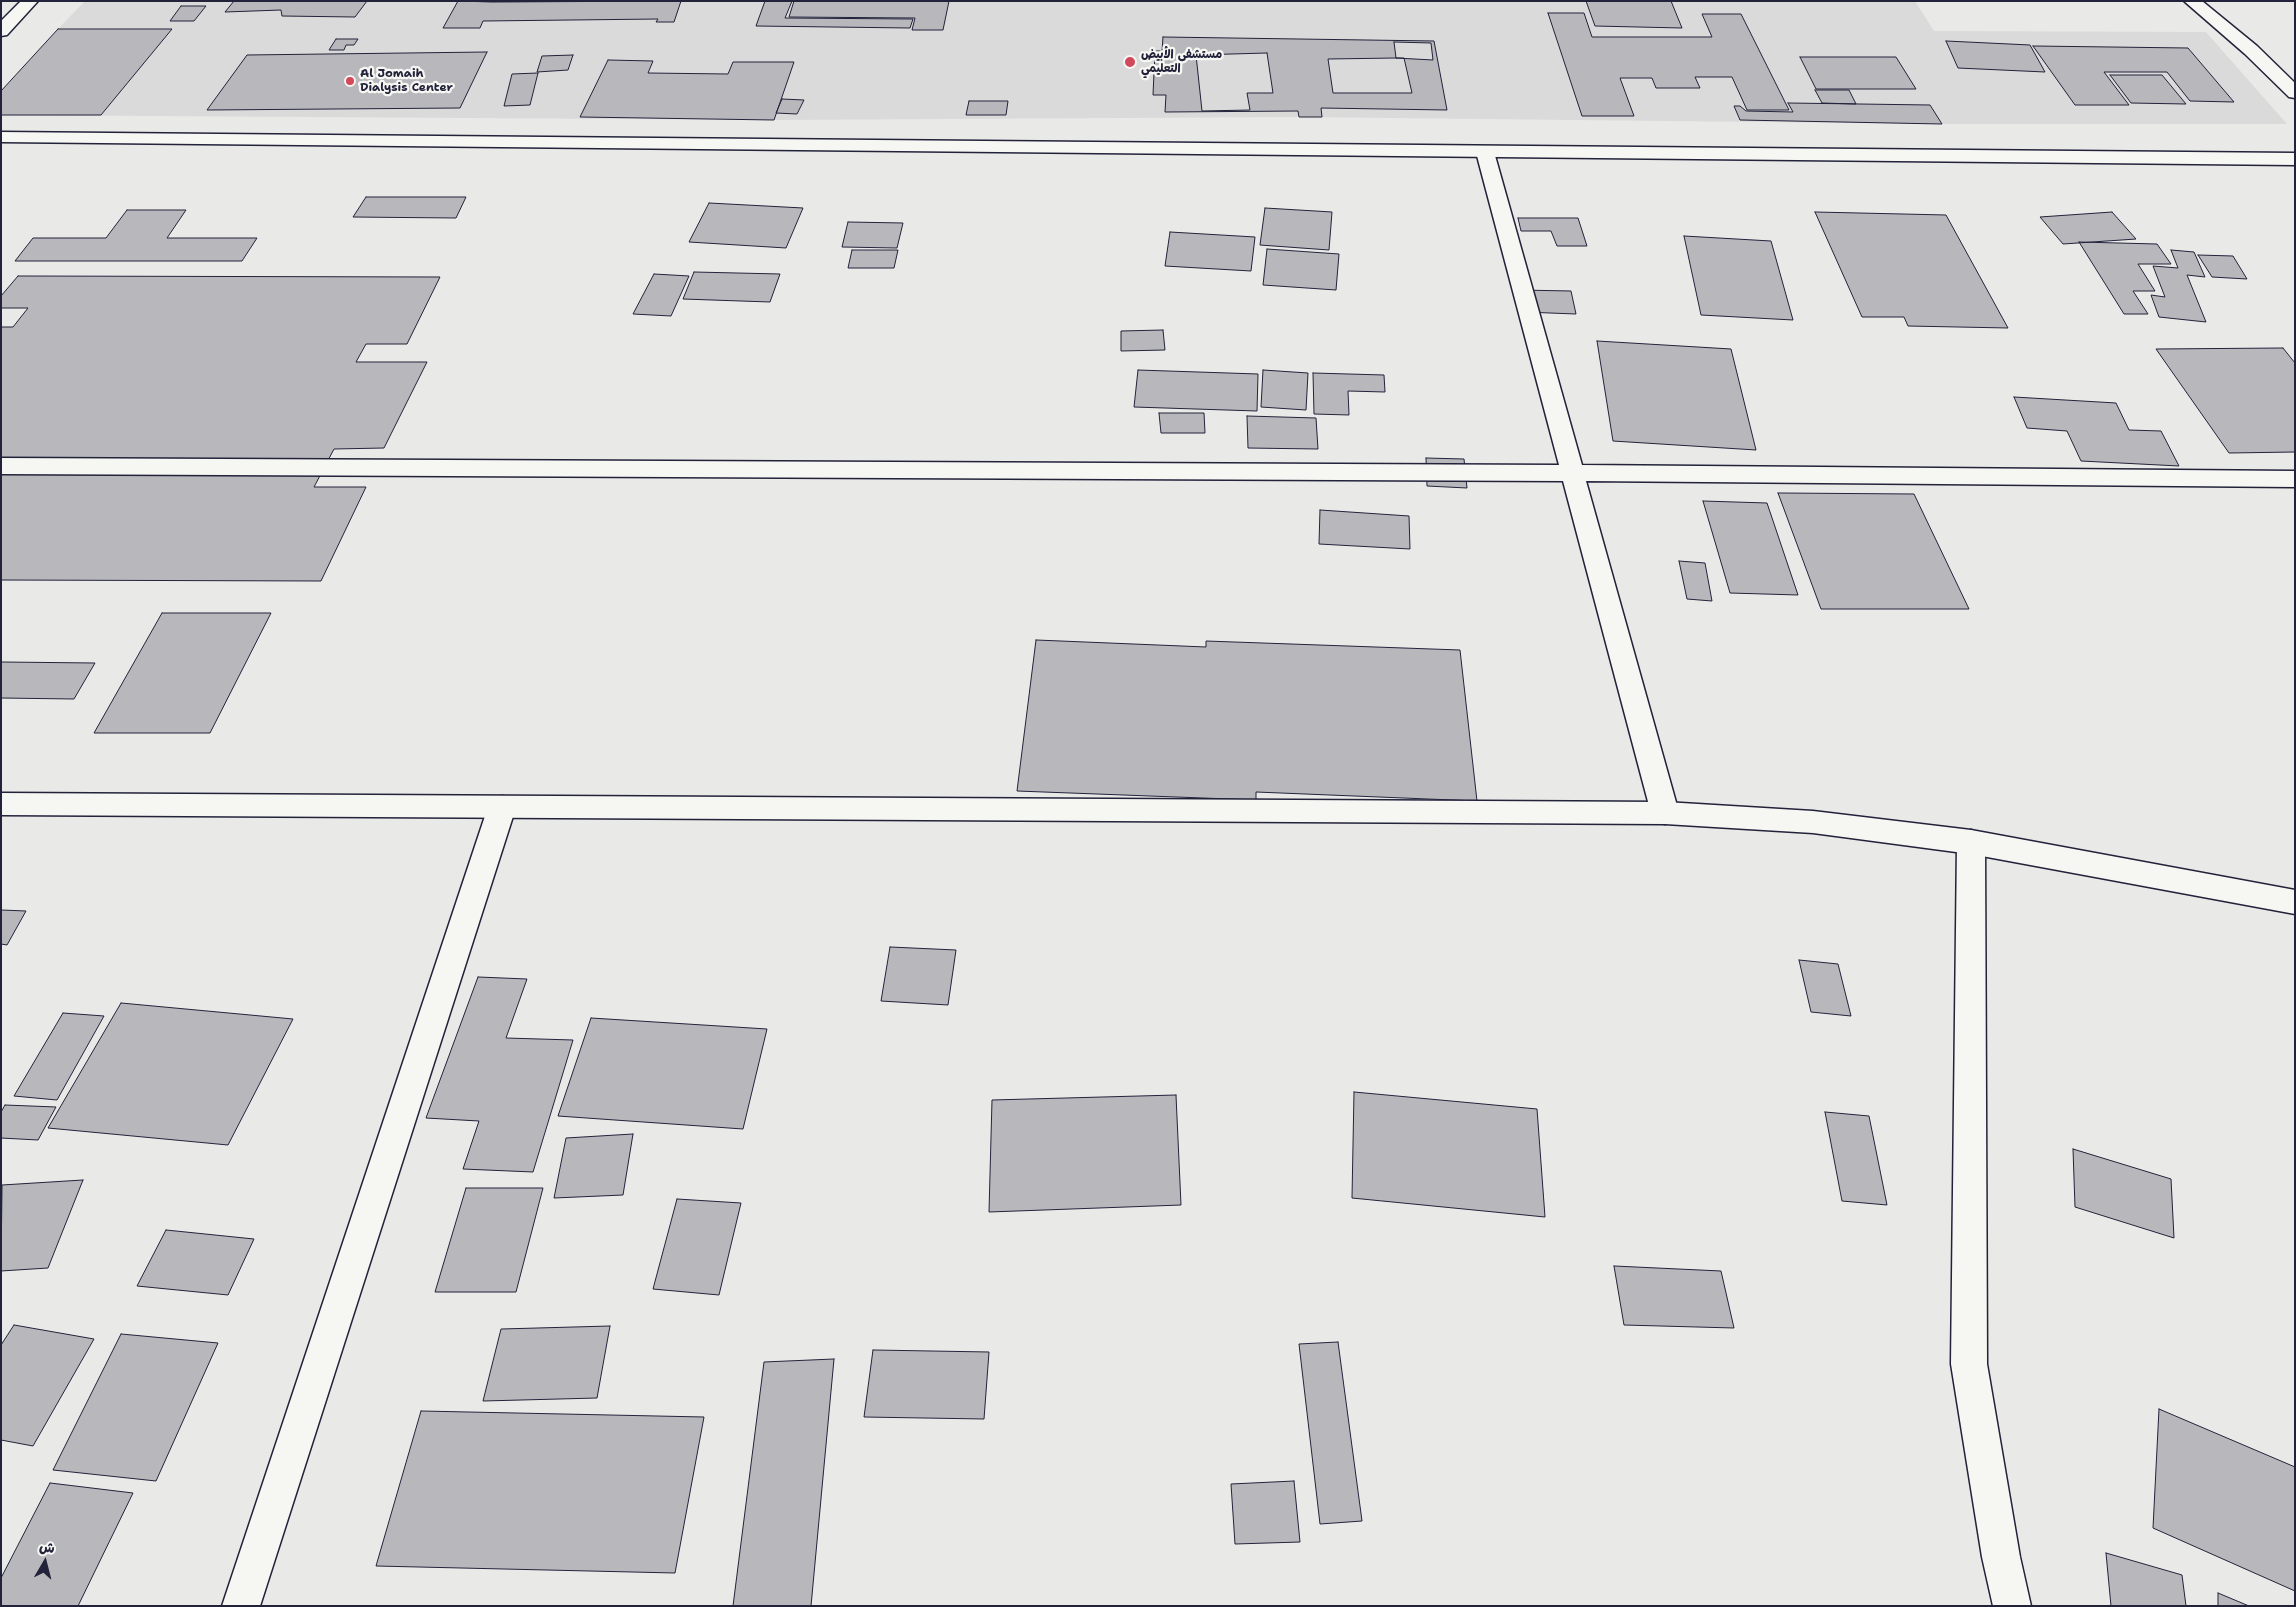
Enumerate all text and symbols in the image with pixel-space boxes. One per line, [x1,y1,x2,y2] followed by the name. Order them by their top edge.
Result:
[1141,48,1222,76] place label: مستشفى الأبيض التعليمي
[1123,55,1137,69] marker: مستشفى الأبيض التعليمي
[360,67,453,95] place label: Al Jomaih Dialysis Center
[344,75,356,87] marker: Al Jomaih Dialysis Center
[20,1537,70,1587] north arrow
[38,1537,56,1557] text: ش

